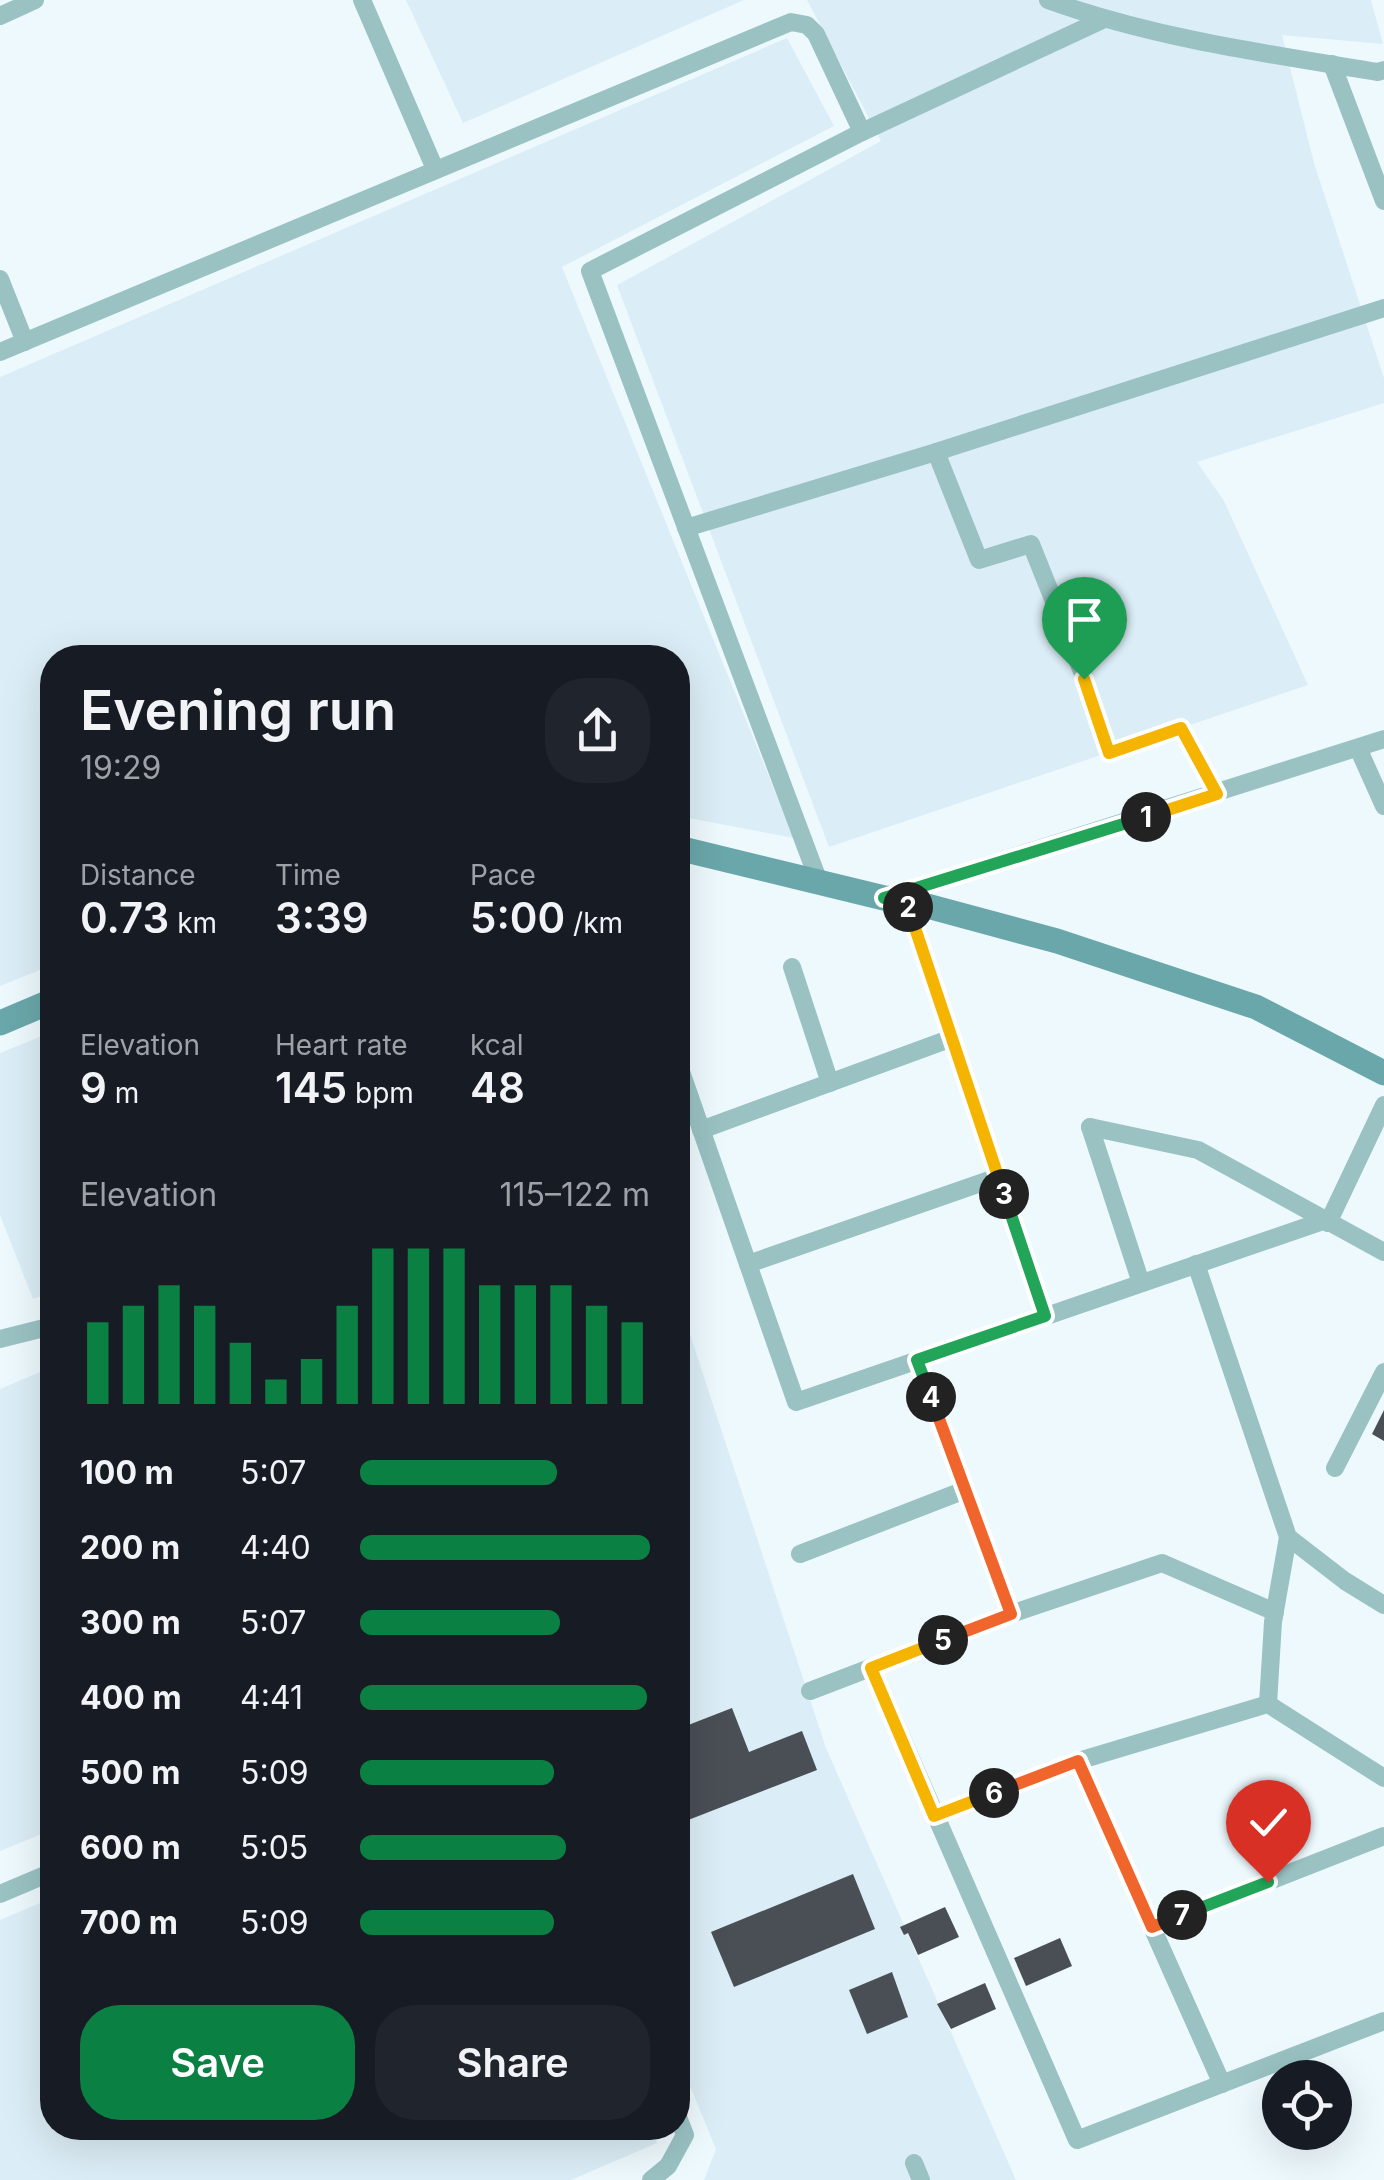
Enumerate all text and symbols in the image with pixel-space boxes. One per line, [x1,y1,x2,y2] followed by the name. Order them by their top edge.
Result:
[1042,577,1127,680] pin
[1057,592,1112,647] icon: arrive
[80,677,396,743] text: Evening run
[545,678,650,783] button: share
[80,748,161,787] text: 19:29
[1121,792,1171,842] pin: 1
[1140,800,1152,834] text: 1
[80,858,196,892] text: Distance
[275,858,341,892] text: Time
[470,858,536,892] text: Pace
[883,882,933,932] pin: 2
[899,890,917,924] text: 2
[80,892,169,943] text: 0.73
[275,892,369,943] text: 3:39
[470,892,565,943] text: 5:00
[169,906,217,940] text: km
[565,906,623,940] text: /km
[80,1028,200,1062] text: Elevation
[275,1028,408,1062] text: Heart rate
[470,1028,524,1062] text: kcal
[80,1062,107,1113] text: 9
[275,1062,347,1113] text: 145
[470,1062,525,1113] text: 48
[107,1076,139,1110] text: m
[347,1076,414,1110] text: bpm
[979,1169,1029,1219] pin: 3
[80,1175,217,1214] text: Elevation
[499,1175,650,1214] text: 115–122 m
[995,1177,1013,1211] text: 3
[906,1372,956,1422] pin: 4
[922,1380,940,1414] text: 4
[80,1453,174,1492] text: 100 m
[240,1453,306,1492] text: 5:07
[80,1528,180,1567] text: 200 m
[240,1528,311,1567] text: 4:40
[80,1603,181,1642] text: 300 m
[240,1603,306,1642] text: 5:07
[918,1615,968,1665] pin: 5
[934,1623,952,1657] text: 5
[80,1678,182,1717] text: 400 m
[240,1678,303,1717] text: 4:41
[80,1753,180,1792] text: 500 m
[240,1753,309,1792] text: 5:09
[969,1768,1019,1818] pin: 6
[985,1776,1003,1810] text: 6
[1226,1780,1311,1883] pin
[1241,1795,1296,1850] icon: check
[80,1828,181,1867] text: 600 m
[240,1828,308,1867] text: 5:05
[1157,1890,1207,1940] pin: 7
[1174,1898,1190,1932] text: 7
[80,1903,178,1942] text: 700 m
[240,1903,309,1942] text: 5:09
[80,2005,355,2120] button: Save
[375,2005,650,2120] button: Share
[1262,2060,1352,2150] map controls
[1262,2060,1352,2150] button: locate

